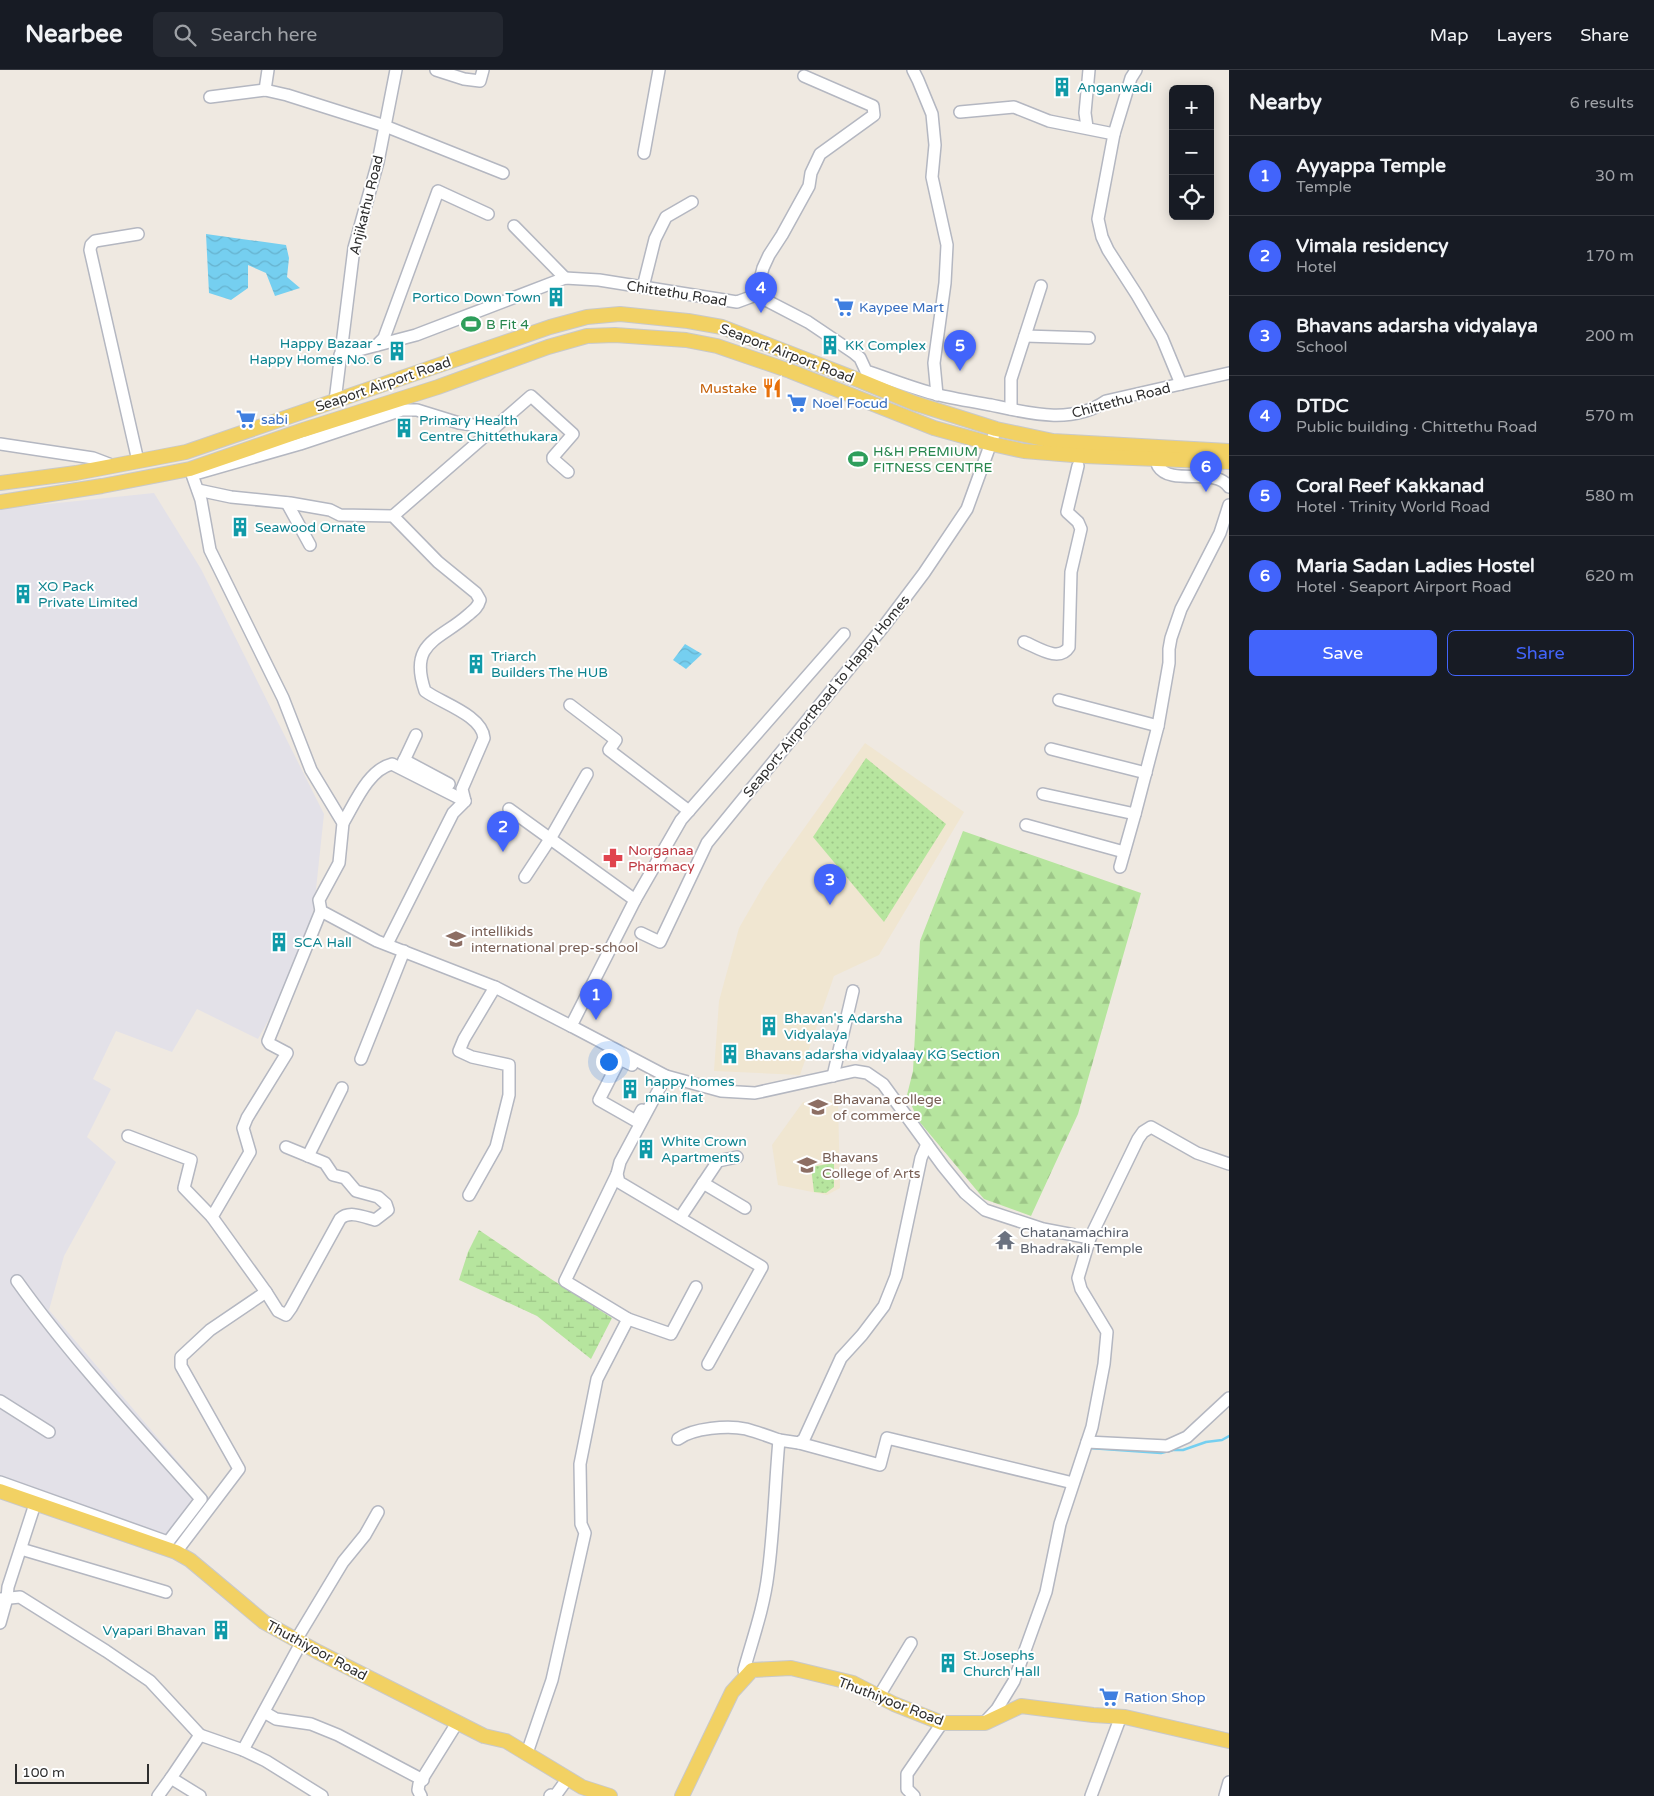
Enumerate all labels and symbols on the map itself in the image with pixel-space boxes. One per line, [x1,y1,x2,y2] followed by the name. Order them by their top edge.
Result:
[1051,76,1073,98] building icon: Anganwadi
[1077,79,1152,96] place label: Anganwadi
[346,153,387,257] street label: Anjikathu Road
[745,272,777,313] pin: 4
[625,277,728,310] street label: Chittethu Road
[545,286,567,308] building icon: Portico Down Town
[412,289,541,306] place label: Portico Down Town
[833,296,855,318] supermarket icon: Kaypee Mart
[859,299,945,316] place label: Kaypee Mart
[460,313,482,335] sports icon: B Fit 4
[486,316,529,333] place label: B Fit 4
[717,320,856,387] street label: Seaport Airport Road
[944,330,976,371] pin: 5
[819,334,841,356] building icon: KK Complex
[249,335,382,368] place label: Happy Bazaar - Happy Homes No. 6
[845,337,926,354] place label: KK Complex
[386,340,408,362] building icon: Happy Bazaar - Happy Homes No. 6
[313,353,453,416] street label: Seaport Airport Road
[761,377,783,399] restaurant icon: Mustake
[1070,379,1172,422] street label: Chittethu Road
[700,380,757,397] place label: Mustake
[786,392,808,414] supermarket icon: Noel Focud
[812,395,888,412] place label: Noel Focud
[235,408,257,430] supermarket icon: sabi
[261,411,288,428] place label: sabi
[419,412,558,445] place label: Primary Health Centre Chittethukara
[393,417,415,439] building icon: Primary Health Centre Chittethukara
[873,443,992,476] place label: H&H PREMIUM FITNESS CENTRE
[847,448,869,470] sports icon: H&H PREMIUM FITNESS CENTRE
[1190,451,1222,492] pin: 6
[229,516,251,538] building icon: Seawood Ornate
[255,519,366,536] place label: Seawood Ornate
[38,578,138,611] place label: XO Pack Private Limited
[12,583,34,605] building icon: XO Pack Private Limited
[740,592,913,801] street label: Seaport-AirportRoad to Happy Homes
[491,648,608,681] place label: Triarch Builders The HUB
[465,653,487,675] building icon: Triarch Builders The HUB
[487,811,519,852] pin: 2
[628,842,695,875] place label: Norganaa Pharmacy
[602,847,624,869] pharmacy icon: Norganaa Pharmacy
[814,864,846,905] pin: 3
[471,923,638,956] place label: intellikids international prep-school
[445,928,467,950] school or university icon: intellikids international prep-school
[268,931,290,953] building icon: SCA Hall
[294,934,352,951] place label: SCA Hall
[580,979,612,1020] pin: 1
[784,1010,903,1043] place label: Bhavan's Adarsha Vidyalaya
[758,1015,780,1037] building icon: Bhavan's Adarsha Vidyalaya
[719,1043,741,1065] building icon: Bhavans adarsha vidyalaay KG Section
[745,1046,1000,1063] place label: Bhavans adarsha vidyalaay KG Section
[596,1049,622,1075] your location
[645,1073,735,1106] place label: happy homes main flat
[619,1078,641,1100] building icon: happy homes main flat
[833,1091,942,1124] place label: Bhavana college of commerce
[807,1096,829,1118] school or university icon: Bhavana college of commerce
[661,1133,747,1166] place label: White Crown Apartments
[635,1138,657,1160] building icon: White Crown Apartments
[822,1149,921,1182] place label: Bhavans College of Arts
[796,1154,818,1176] school or university icon: Bhavans College of Arts
[1020,1224,1143,1257] place label: Chatanamachira Bhadrakali Temple
[994,1229,1016,1251] temple icon: Chatanamachira Bhadrakali Temple
[264,1617,370,1684] street label: Thuthiyoor Road
[210,1619,232,1641] building icon: Vyapari Bhavan
[102,1622,206,1639] place label: Vyapari Bhavan
[963,1647,1040,1680] place label: St.Josephs Church Hall
[937,1652,959,1674] building icon: St.Josephs Church Hall
[836,1674,946,1729] street label: Thuthiyoor Road
[1098,1686,1120,1708] supermarket icon: Ration Shop
[1124,1689,1206,1706] place label: Ration Shop
[15,1761,149,1784] scale bar

